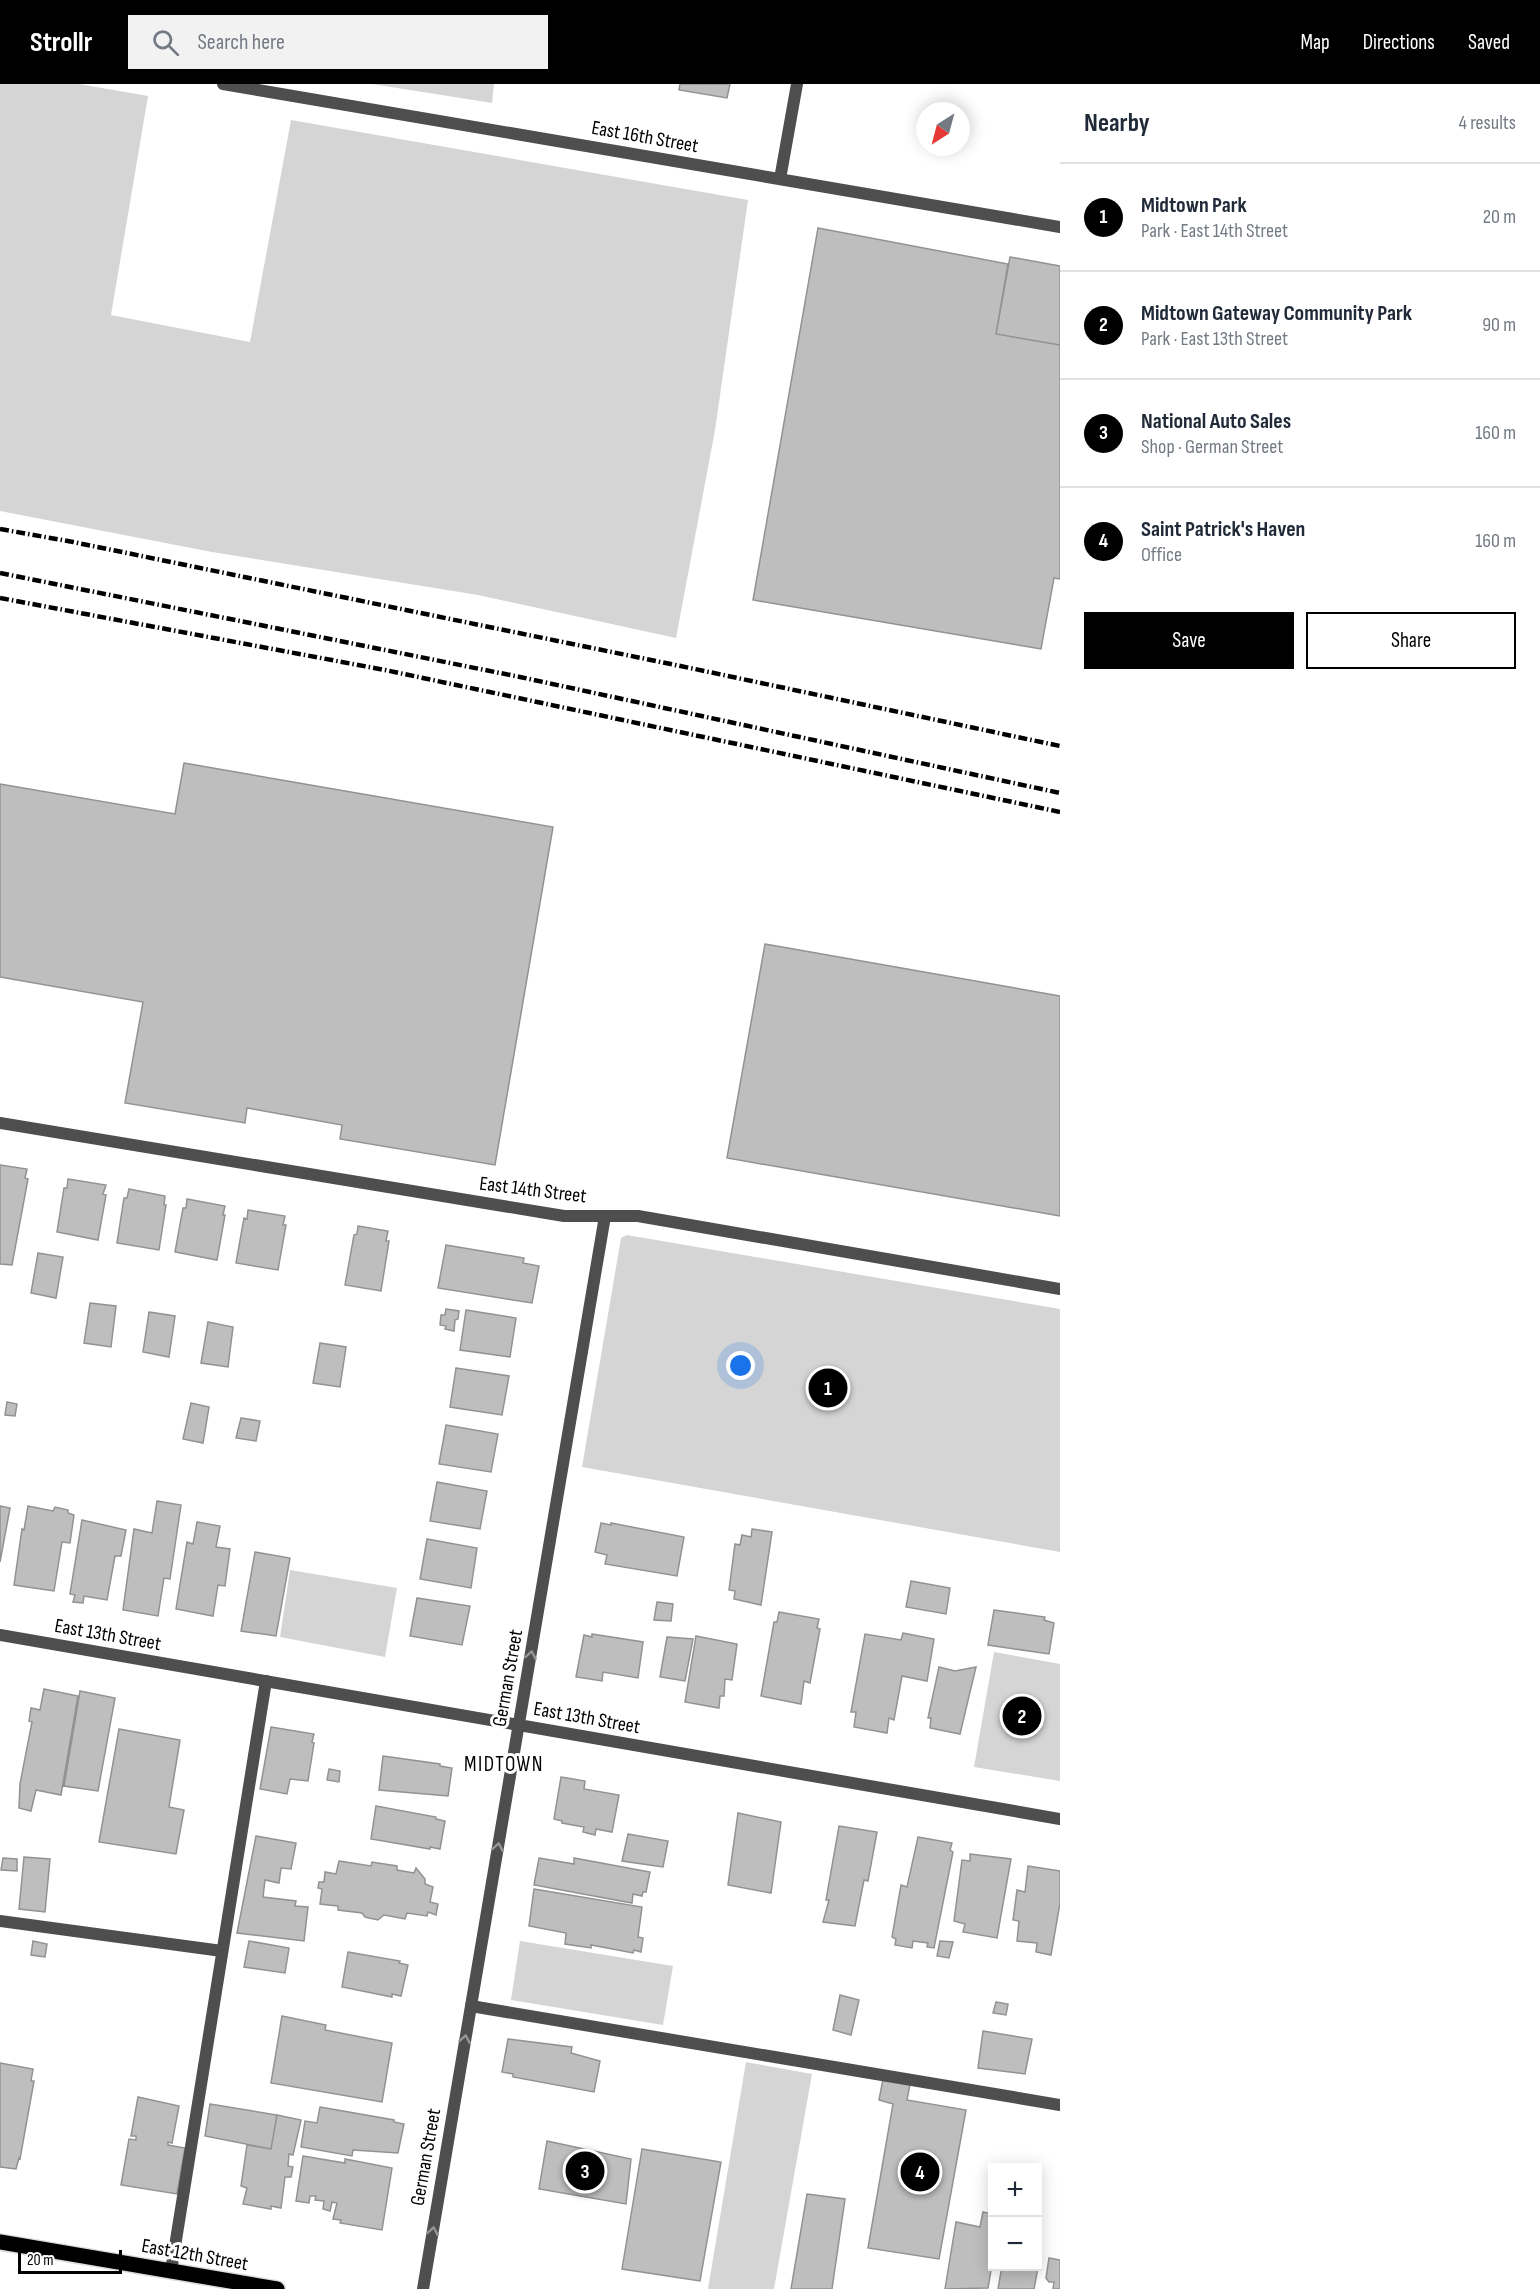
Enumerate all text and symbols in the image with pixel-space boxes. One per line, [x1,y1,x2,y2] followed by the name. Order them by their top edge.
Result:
[128,15,548,69] search box
[30,26,92,59] text: Strollr
[149,26,182,59] icon: search
[197,29,285,56] text: Search here
[1300,30,1330,55] text: Map
[1363,30,1435,55] text: Directions
[1468,30,1510,55] text: Saved
[916,102,970,156] north arrow
[1084,108,1150,139] text: Nearby
[1459,111,1516,135] text: 4 results
[590,116,700,158] street label: East 16th Street
[1141,192,1247,219] text: Midtown Park
[1100,205,1107,229] text: 1
[1483,205,1516,229] text: 20 m
[1141,219,1288,243] text: Park · East 14th Street
[1141,300,1412,327] text: Midtown Gateway Community Park
[1099,313,1108,337] text: 2
[1482,313,1516,337] text: 90 m
[1141,327,1288,351] text: Park · East 13th Street
[1141,408,1291,435] text: National Auto Sales
[1099,421,1108,445] text: 3
[1475,421,1516,445] text: 160 m
[1141,435,1283,459] text: Shop · German Street
[1141,516,1305,543] text: Saint Patrick's Haven
[1099,529,1108,553] text: 4
[1475,529,1516,553] text: 160 m
[1141,543,1182,567] text: Office
[1084,612,1294,669] button: Save
[1306,612,1516,669] button: Share
[478,1172,588,1208] street label: East 14th Street
[726,1351,755,1380] your location
[808,1366,848,1410] pin: 1
[53,1614,163,1656] street label: East 13th Street
[488,1628,528,1729] street label: German Street
[524,1650,537,1660] one-way arrow
[1002,1694,1042,1738] pin: 2
[532,1697,642,1739] street label: East 13th Street
[464,1752,544,1777] district label: MIDTOWN
[491,1842,504,1852] one-way arrow
[458,2034,471,2044] one-way arrow
[406,2107,446,2208] street label: German Street
[566,2148,604,2194] pin: 3
[900,2150,940,2194] pin: 4
[988,2163,1042,2271] map controls
[988,2163,1042,2217] button: +
[988,2217,1042,2271] button: −
[426,2227,438,2236] one-way arrow
[140,2234,250,2276] street label: East 12th Street
[18,2247,122,2274] scale bar
[27,2251,54,2270] text: 20 m

